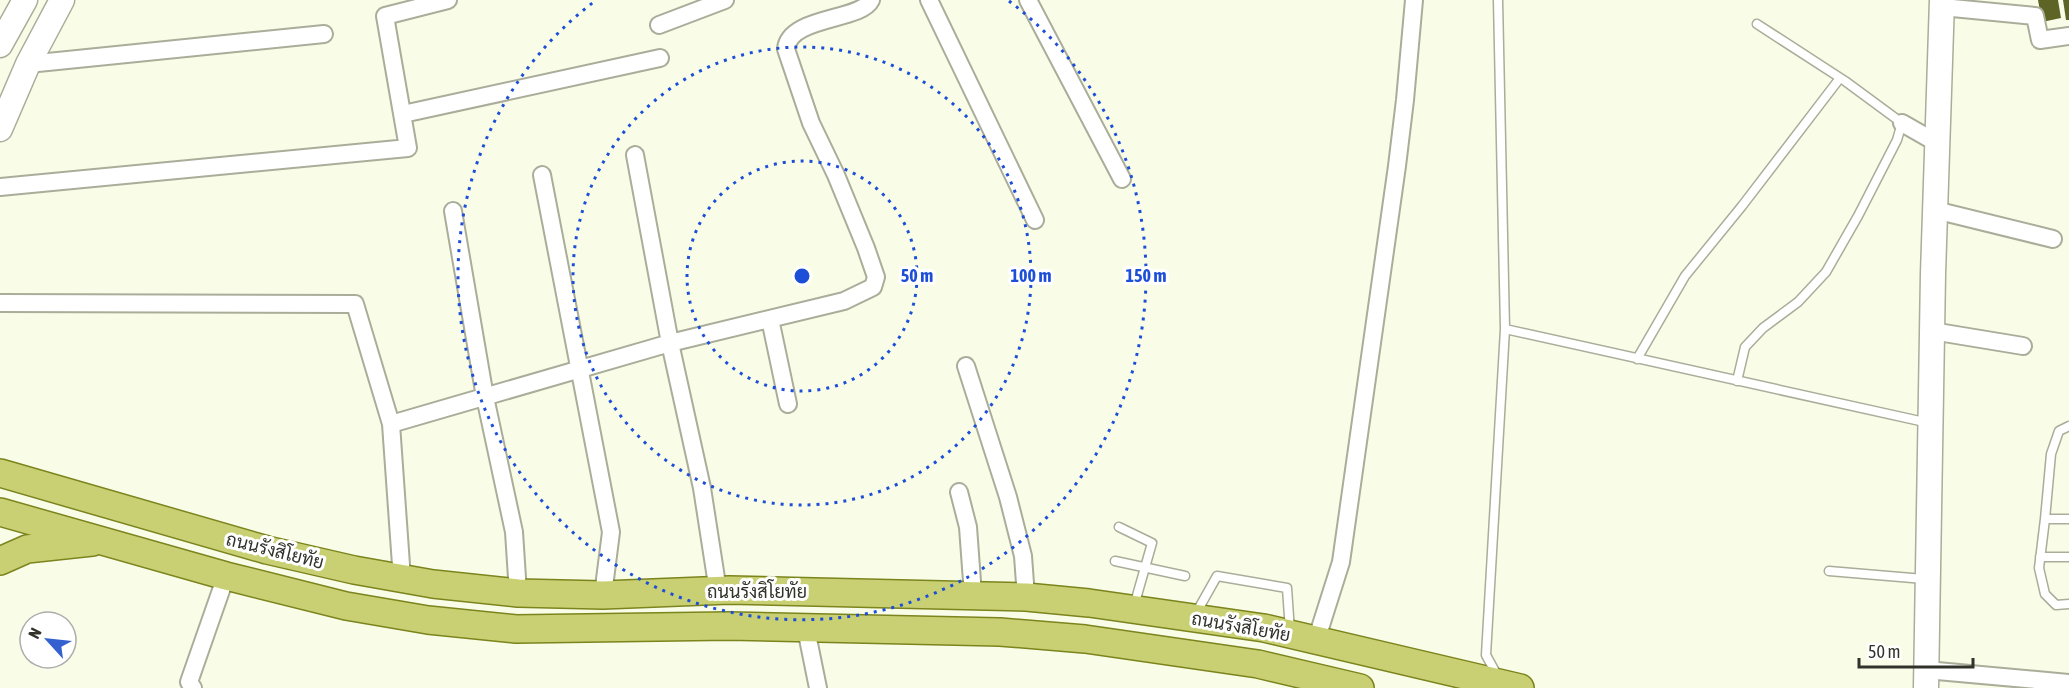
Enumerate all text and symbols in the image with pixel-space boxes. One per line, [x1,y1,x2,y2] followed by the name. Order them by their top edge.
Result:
[901,265,933,286] text: 50 m
[1011,265,1051,286] text: 100 m
[1126,265,1166,286] text: 150 m
[792,266,812,286] centre of rings
[224,526,327,573] street label: ถนนรังสิโยทัย
[707,579,807,602] street label: ถนนรังสิโยทัย
[1190,606,1292,646] street label: ถนนรังสิโยทัย
[18,610,78,670] north arrow
[24,625,45,641] text: N
[1859,631,1973,669] scale bar
[1868,641,1900,662] text: 50 m

